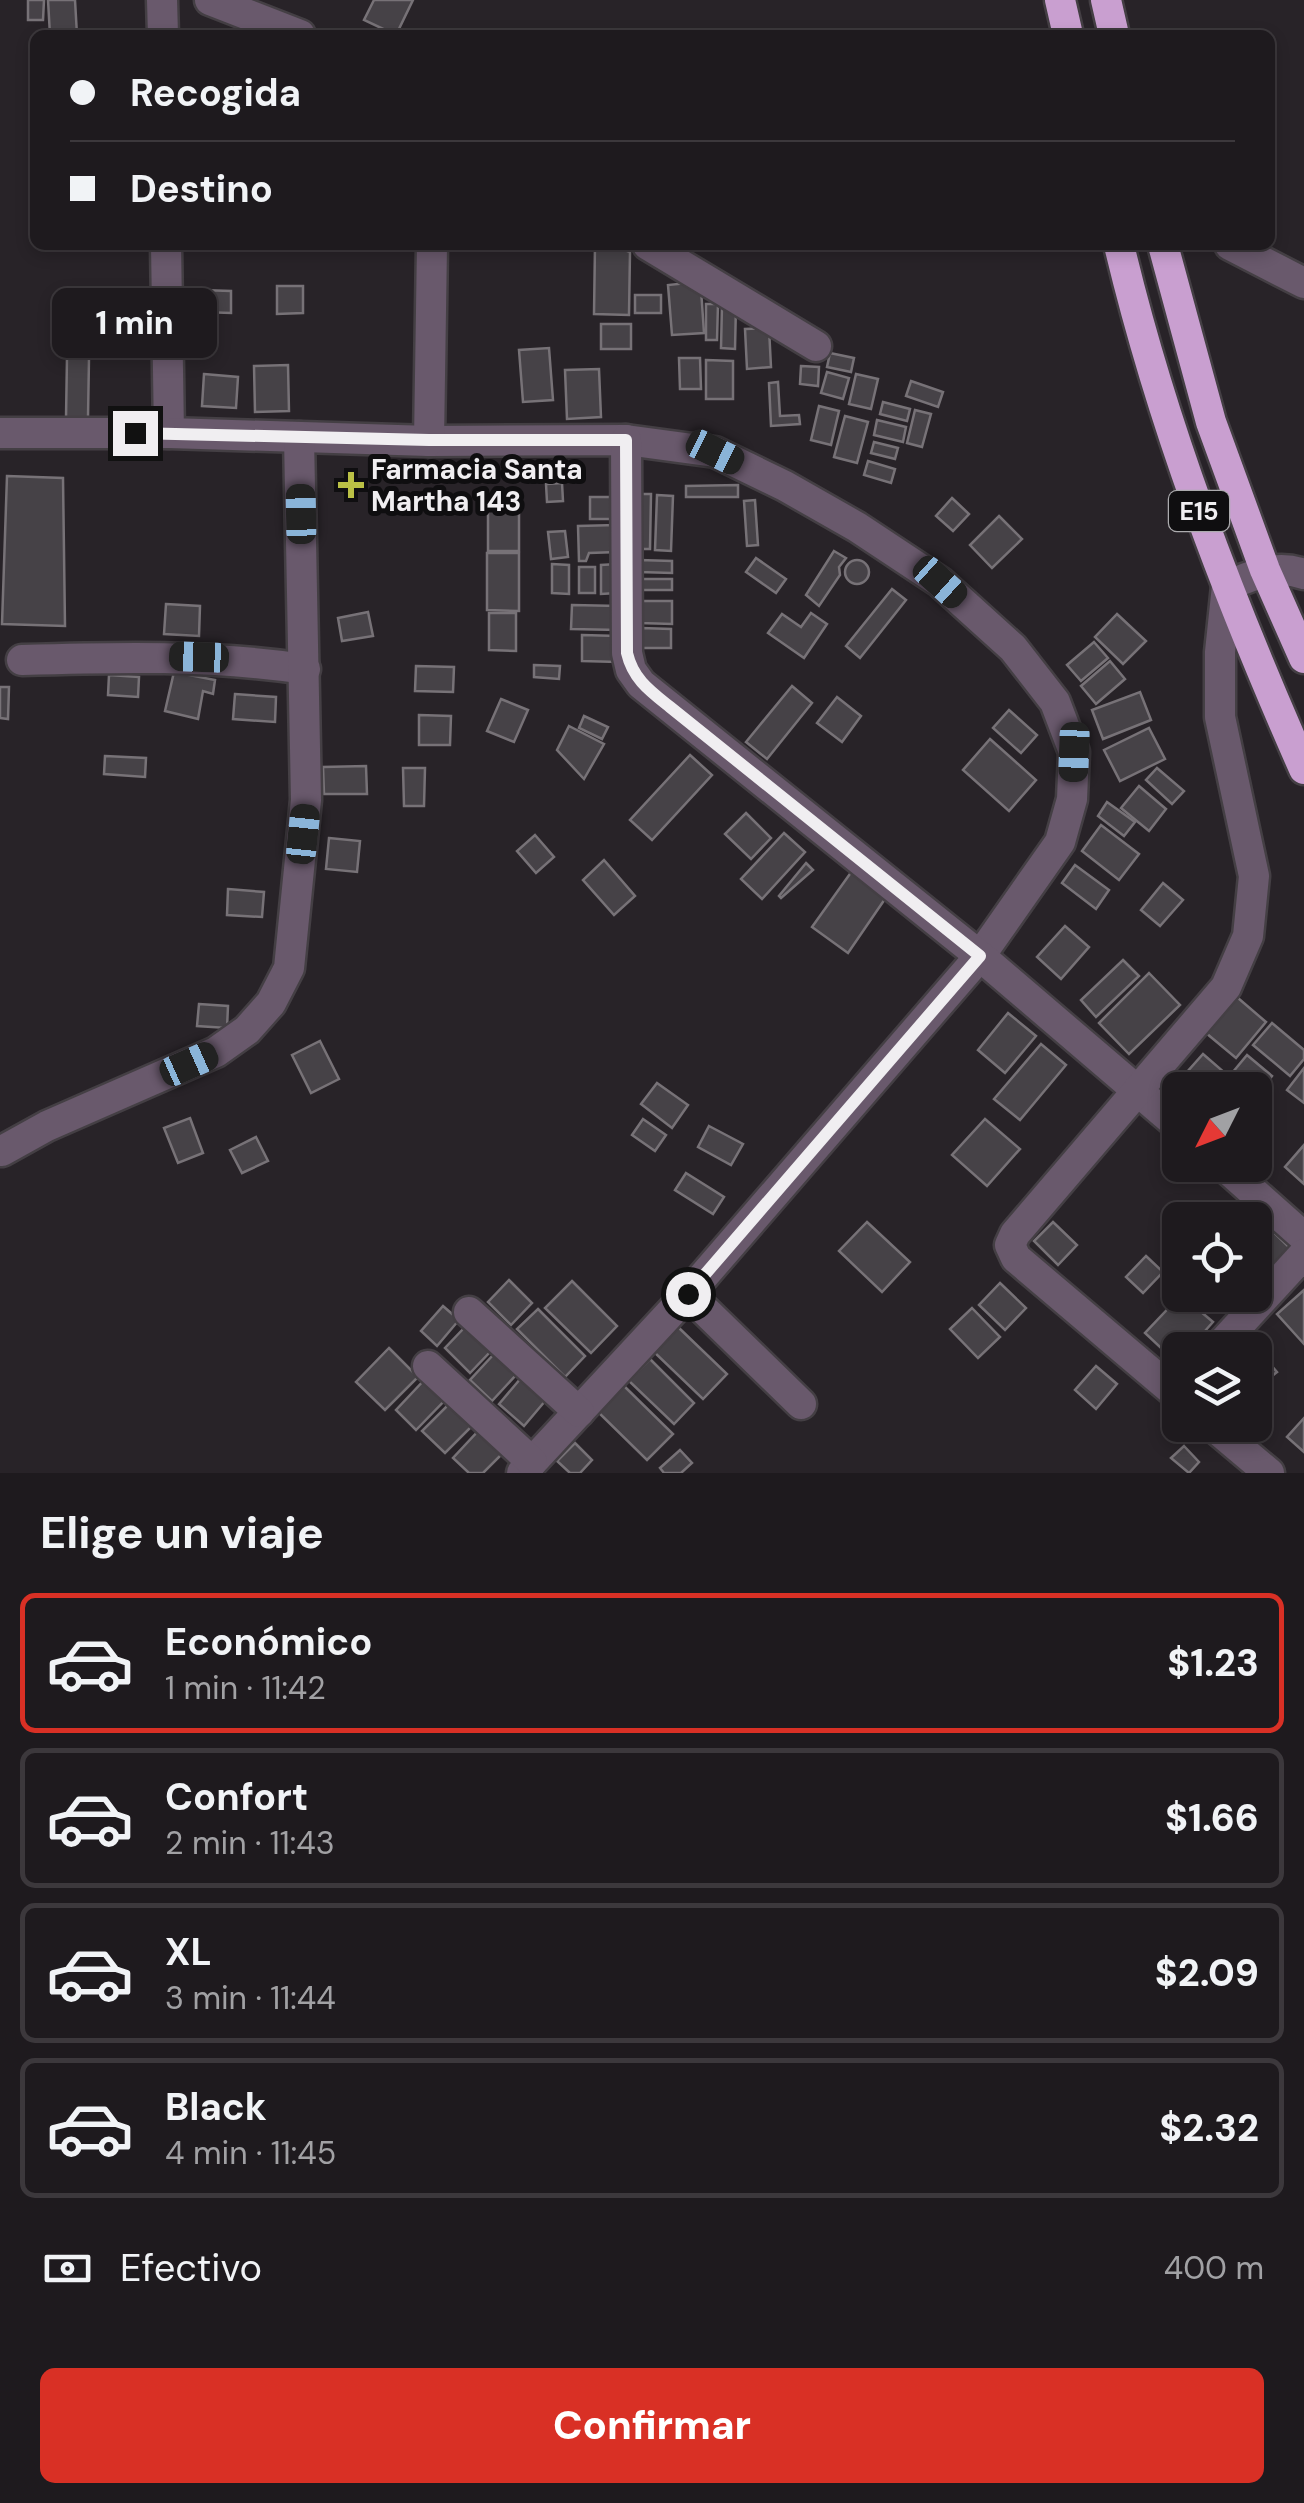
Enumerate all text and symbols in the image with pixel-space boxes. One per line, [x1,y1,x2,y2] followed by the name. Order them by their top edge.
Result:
[130,68,301,118] text: Recogida
[130,164,273,214] text: Destino
[52,288,218,358] callout: 1 min
[95,302,174,344] text: 1 min
[113,411,158,456] route end
[681,425,749,479] car
[371,451,583,520] place label: Farmacia Santa Martha 143
[340,474,362,496] marker: Farmacia Santa Martha 143
[285,484,317,544] car
[1169,491,1229,531] road number: E15
[908,551,972,613] car
[168,641,230,673] car
[1058,721,1090,783] car
[285,803,321,865] car
[155,1038,223,1090] car
[1162,1072,1272,1182] north arrow
[1162,1072,1272,1442] map controls
[1162,1202,1272,1312] button: locate
[666,1272,711,1317] route start
[1162,1332,1272,1442] button: layers
[40,1503,324,1562] text: Elige un viaje
[165,1617,372,1667] text: Económico
[45,1618,135,1708] icon: car
[1167,1638,1259,1688] text: $1.23
[165,1667,326,1709] text: 1 min · 11:42
[165,1772,308,1822] text: Confort
[45,1773,135,1863] icon: car
[1165,1793,1259,1843] text: $1.66
[165,1822,335,1864] text: 2 min · 11:43
[165,1927,212,1977] text: XL
[45,1928,135,2018] icon: car
[1155,1948,1259,1998] text: $2.09
[165,1977,336,2019] text: 3 min · 11:44
[165,2082,267,2132] text: Black
[45,2083,135,2173] icon: car
[1159,2103,1259,2153] text: $2.32
[165,2132,336,2174] text: 4 min · 11:45
[40,2241,95,2296] icon: cash
[120,2243,262,2293] text: Efectivo
[1164,2247,1264,2289] text: 400 m
[40,2368,1264,2483] button: Confirmar

